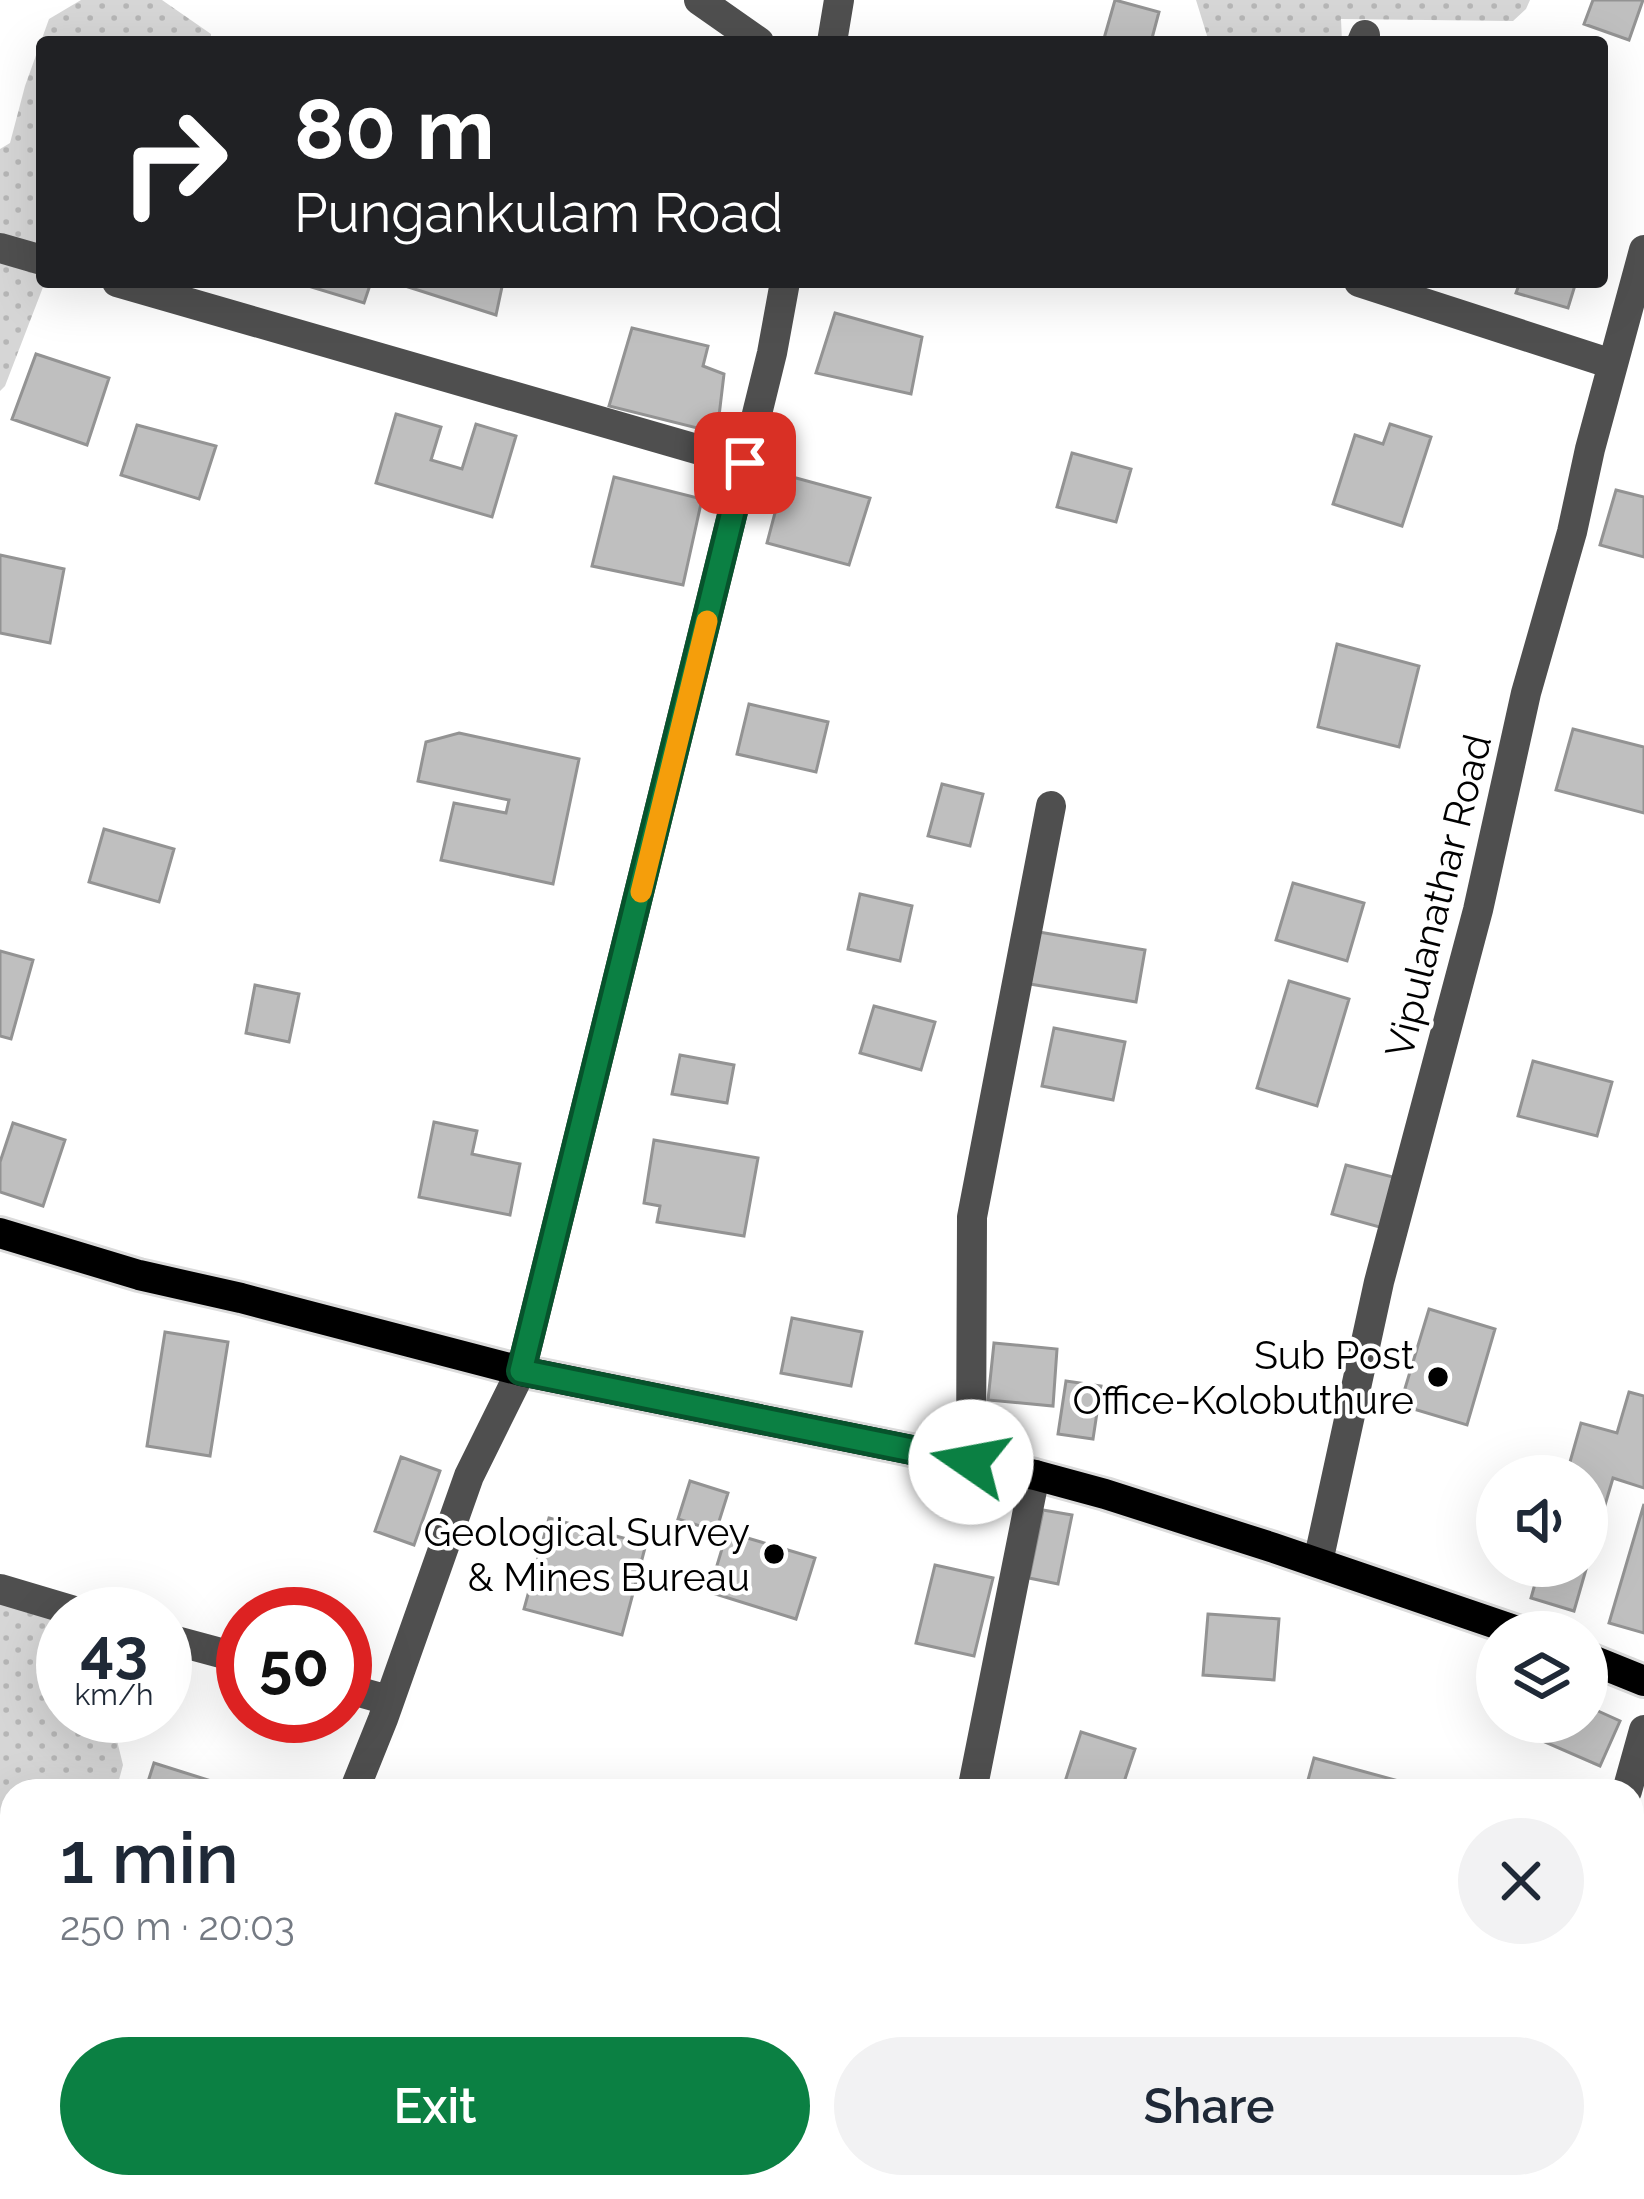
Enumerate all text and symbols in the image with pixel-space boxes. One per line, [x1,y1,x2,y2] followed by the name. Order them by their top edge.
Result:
[294,80,495,179] text: 80 m
[96,84,252,240] icon: right
[294,181,783,245] text: Pungankulam Road
[694,412,796,514] pin
[712,430,778,496] icon: arrive
[1376,730,1500,1062] street label: Vipulanathar Road
[1072,1332,1414,1423] place label: Sub Post Office-Kolobuthure
[1425,1364,1451,1390] marker: Sub Post Office-Kolobuthure
[908,1399,1034,1525] position arrow
[1476,1455,1608,1743] map controls
[1476,1455,1608,1587] button: sound
[423,1509,750,1600] place label: Geological Survey & Mines Bureau
[761,1541,787,1567] marker: Geological Survey & Mines Bureau
[216,1587,372,1743] speed limit sign: 50
[1476,1611,1608,1743] button: layers
[80,1615,148,1685] text: 43
[74,1677,154,1712] text: km/h
[60,1815,239,1900] text: 1 min
[1458,1818,1584,1944] button: close
[60,1903,295,1949] text: 250 m · 20:03
[60,2037,810,2175] button: Exit
[834,2037,1584,2175] button: Share

